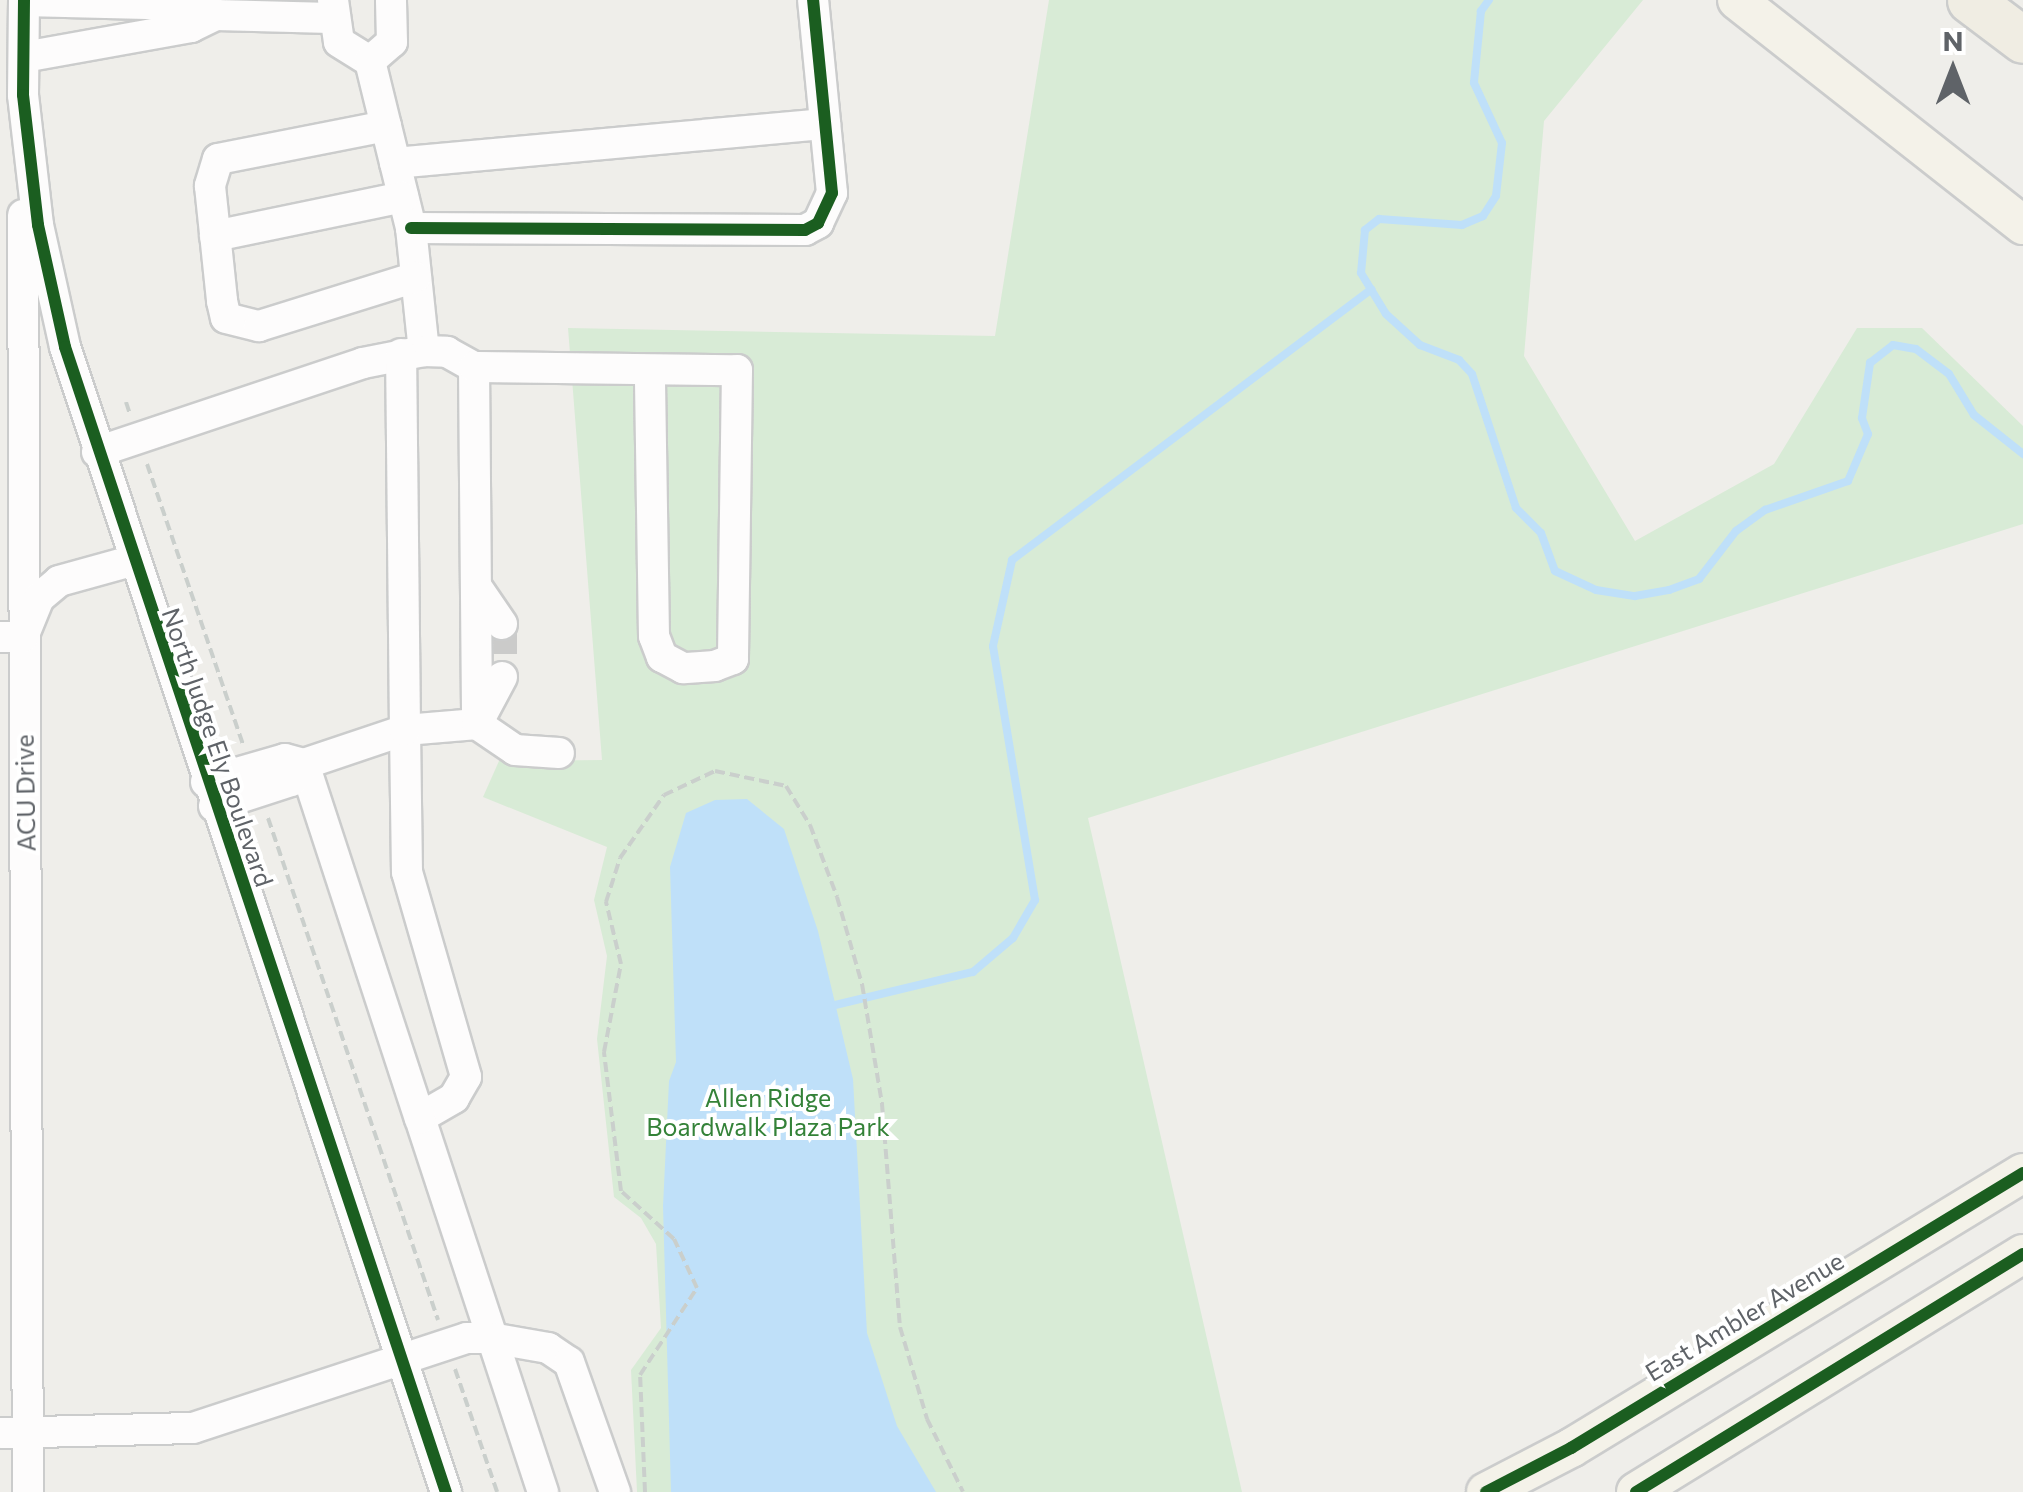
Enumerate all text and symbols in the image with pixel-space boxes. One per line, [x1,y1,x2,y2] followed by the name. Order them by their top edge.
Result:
[1903,20,2003,120] north arrow
[1943,23,1964,57] text: N
[156,604,280,890] street label: North Judge Ely Boulevard
[9,734,41,852] street label: ACU Drive
[646,1083,890,1142] park label: Allen Ridge Boardwalk Plaza Park
[1640,1245,1848,1387] street label: East Ambler Avenue

